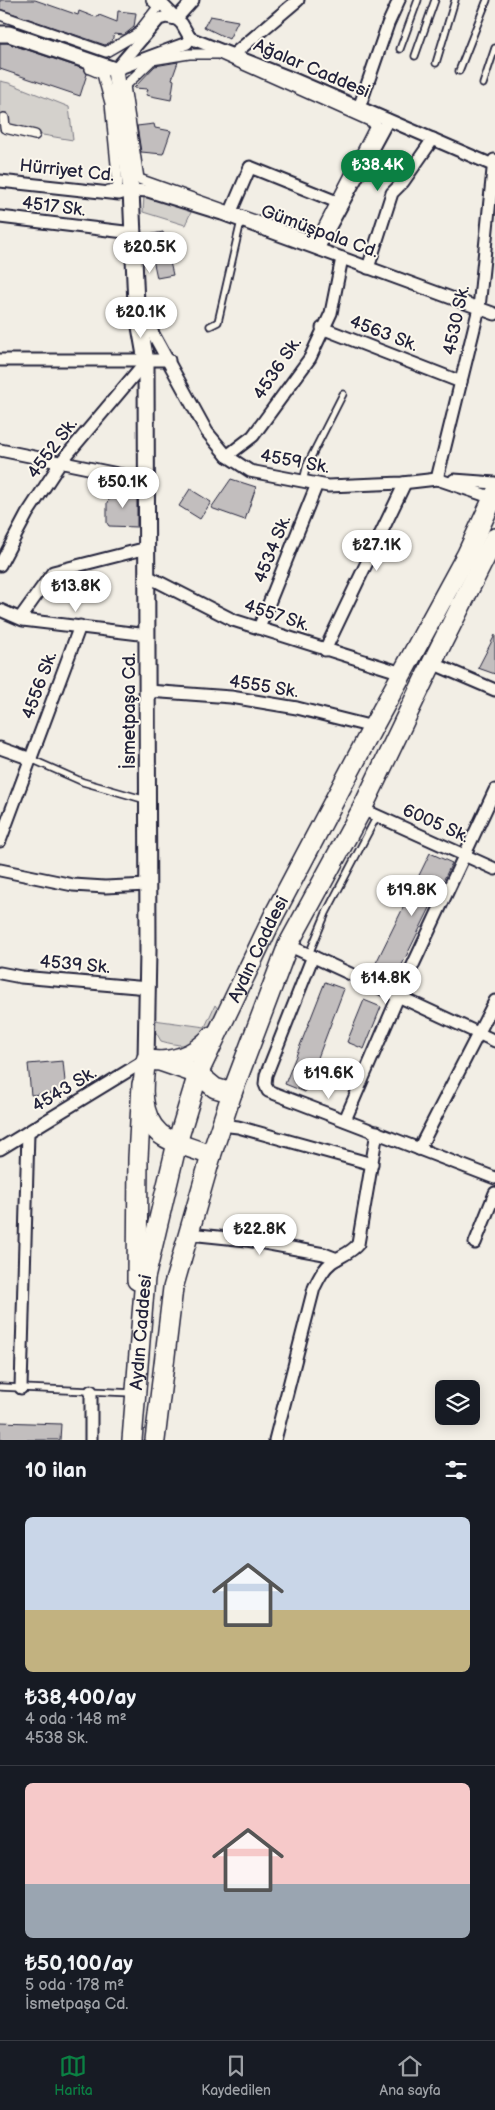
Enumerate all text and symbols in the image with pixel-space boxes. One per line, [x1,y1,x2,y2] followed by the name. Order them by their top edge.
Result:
[251,35,373,102] street label: Ağalar Caddesi
[337,150,419,192] pin: ₺38.4K
[18,155,115,186] street label: Hürriyet Cd.
[352,156,404,175] text: ₺38.4K
[21,192,87,221] street label: 4517 Sk.
[258,200,382,262] street label: Gümüşpala Cd.
[109,232,191,274] pin: ₺20.5K
[124,238,176,257] text: ₺20.5K
[439,283,474,357] street label: 4530 Sk.
[100,296,182,339] pin: ₺20.1K
[116,303,166,322] text: ₺20.1K
[347,311,421,356] street label: 4563 Sk.
[249,333,306,404] street label: 4536 Sk.
[23,414,82,483] street label: 4552 Sk.
[259,445,331,478] street label: 4559 Sk.
[82,466,164,509] pin: ₺50.1K
[98,473,148,492] text: ₺50.1K
[249,512,296,586] street label: 4534 Sk.
[336,530,418,572] pin: ₺27.1K
[353,536,401,555] text: ₺27.1K
[35,570,117,613] pin: ₺13.8K
[51,577,101,596] text: ₺13.8K
[242,595,312,636] street label: 4557 Sk.
[18,648,61,722] street label: 4556 Sk.
[118,653,140,769] street label: İsmetpaşa Cd.
[228,671,300,702] street label: 4555 Sk.
[399,800,472,847] street label: 6005 Sk.
[371,874,453,917] pin: ₺19.8K
[387,881,437,900] text: ₺19.8K
[224,892,293,1006] street label: Aydın Caddesi
[39,951,111,978] street label: 4539 Sk.
[345,962,427,1005] pin: ₺14.8K
[361,969,411,988] text: ₺14.8K
[288,1058,370,1100] pin: ₺19.6K
[28,1062,100,1117] street label: 4543 Sk.
[304,1064,354,1083] text: ₺19.6K
[219,1214,301,1256] pin: ₺22.8K
[234,1220,286,1239] text: ₺22.8K
[126,1273,156,1391] street label: Aydın Caddesi
[435,1380,480,1425] map controls
[435,1380,480,1425] button: layers
[442,1456,470,1484] icon: filters
[25,1458,87,1483] text: 10 ilan
[203,1550,293,1640] icon: home
[25,1685,136,1710] text: ₺38,400/ay
[25,1710,127,1729] text: 4 oda · 148 m²
[25,1729,88,1748] text: 4538 Sk.
[203,1815,293,1905] icon: home
[25,1951,133,1976] text: ₺50,100/ay
[25,1976,124,1995] text: 5 oda · 178 m²
[25,1995,128,2014] text: İsmetpaşa Cd.
[54,2052,93,2099] tab: Harita
[201,2052,271,2099] tab: Kaydedilen
[380,2052,441,2099] tab: Ana sayfa

